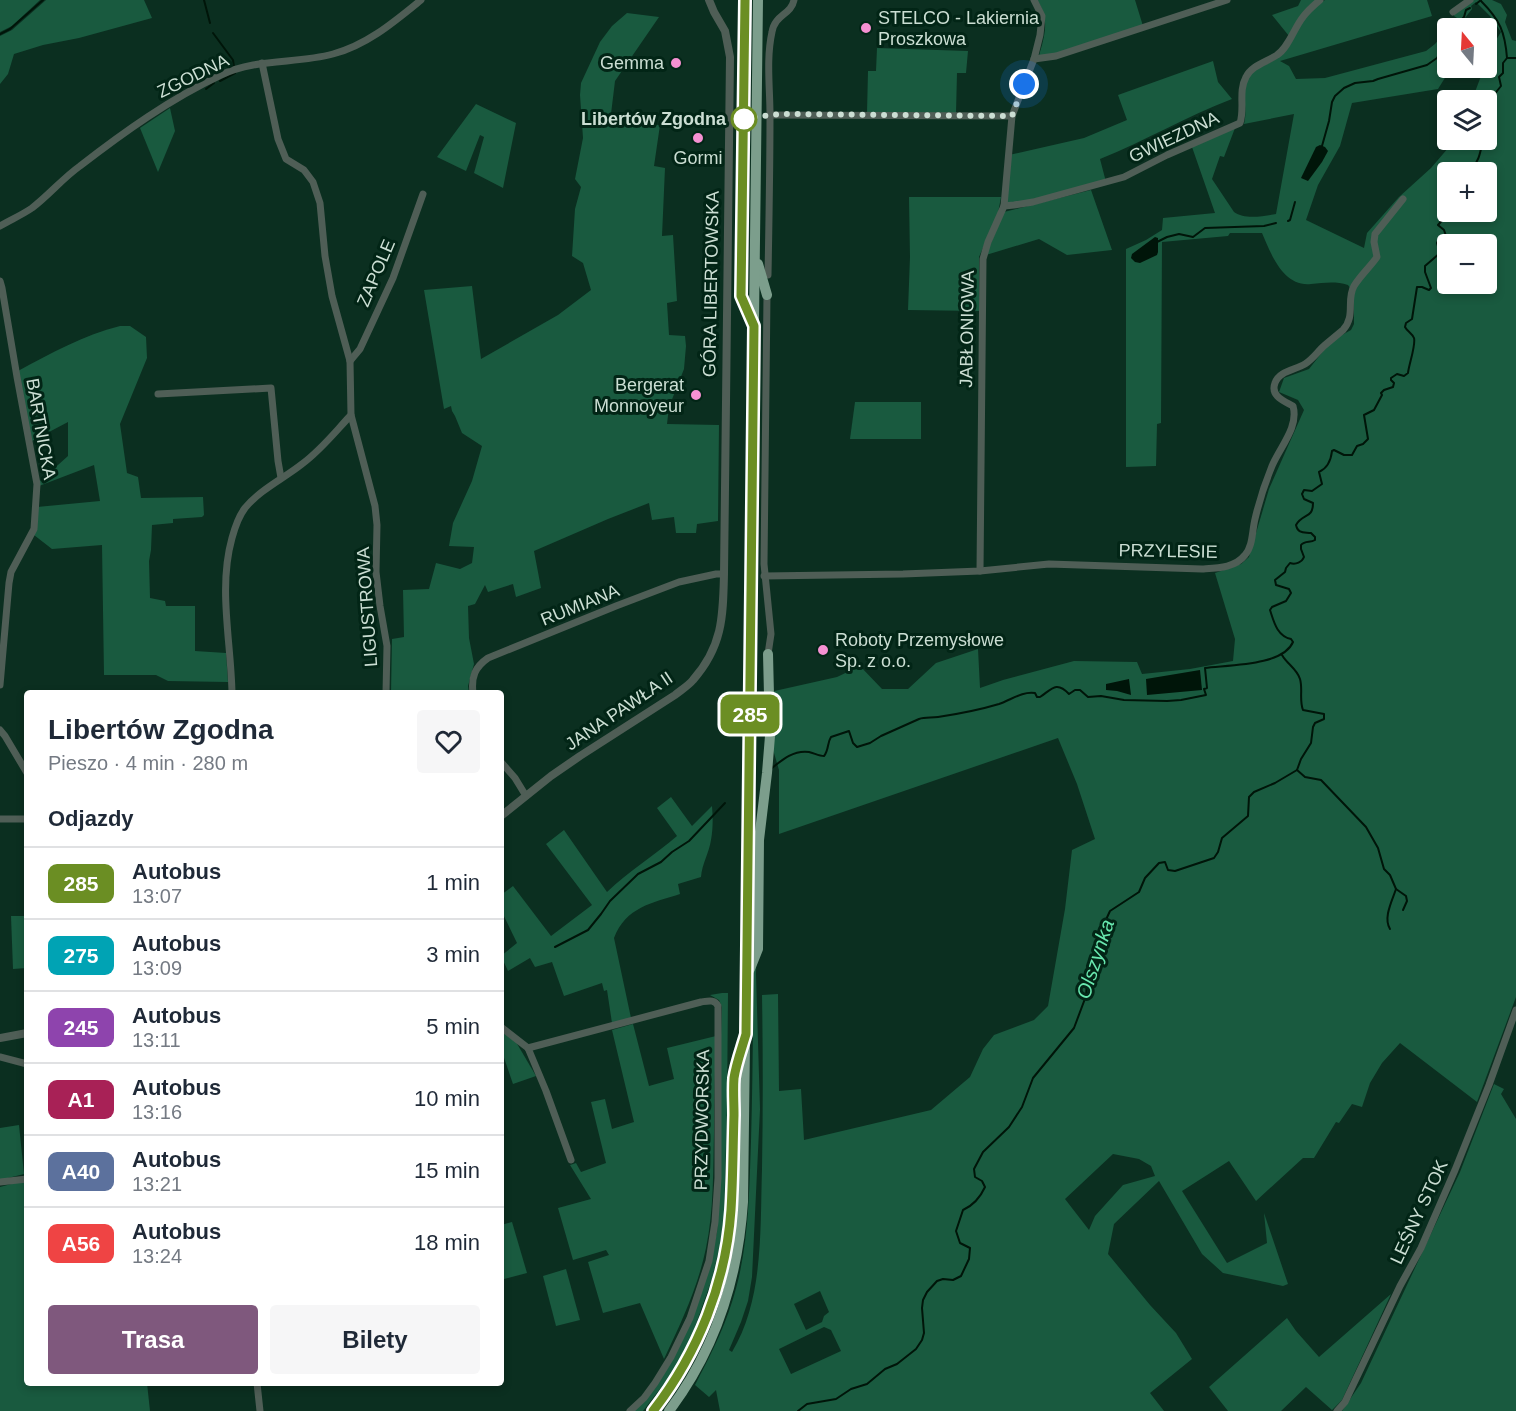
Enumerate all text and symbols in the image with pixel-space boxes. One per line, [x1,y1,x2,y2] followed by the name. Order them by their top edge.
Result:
[878,8,1040,49] place label: STELCO - Lakiernia Proszkowa
[1437,18,1497,78] north arrow
[1437,18,1497,294] map controls
[859,21,873,35] marker: STELCO - Lakiernia Proszkowa
[154,50,232,102] street label: ZGODNA
[600,53,665,73] place label: Gemma
[669,56,683,70] marker: Gemma
[1009,69,1039,99] your location
[1437,90,1497,150] button: layers
[731,106,757,132] marker: Libertów Zgodna
[1126,107,1222,167] street label: GWIEZDNA
[581,109,727,129] place label: Libertów Zgodna
[691,131,705,145] marker: Gormi
[674,148,723,168] place label: Gormi
[1437,162,1497,222] button: +
[698,191,723,377] street label: GÓRA LIBERTOWSKA
[1437,234,1497,294] button: −
[353,236,399,310] street label: ZAPOLE
[956,270,978,388] street label: JABŁONIOWA
[594,375,684,416] place label: Bergerat Monnoyeur
[22,377,60,481] street label: BARTNICKA
[689,388,703,402] marker: Bergerat Monnoyeur
[1118,540,1218,562] street label: PRZYLESIE
[353,546,381,668] street label: LIGUSTROWA
[538,580,622,630] street label: RUMIANA
[835,630,1004,671] place label: Roboty Przemysłowe Sp. z o.o.
[816,643,830,657] marker: Roboty Przemysłowe Sp. z o.o.
[562,668,676,754] street label: JANA PAWŁA II
[716,694,784,734] line badge: 285
[732,703,768,726] text: 285
[417,710,480,773] button: heart
[48,714,274,745] text: Libertów Zgodna
[48,752,248,774] text: Pieszo · 4 min · 280 m
[48,806,134,831] text: Odjazdy
[132,859,221,884] text: Autobus
[426,870,480,895] text: 1 min
[63,872,99,895] text: 285
[132,885,182,907] text: 13:07
[1072,916,1118,1002] water label: Olszynka
[132,931,221,956] text: Autobus
[426,942,480,967] text: 3 min
[63,944,99,967] text: 275
[132,957,182,979] text: 13:09
[132,1003,221,1028] text: Autobus
[426,1014,480,1039] text: 5 min
[63,1016,99,1039] text: 245
[132,1029,181,1051] text: 13:11
[691,1049,713,1191] street label: PRZYDWORSKA
[132,1075,221,1100] text: Autobus
[414,1086,480,1111] text: 10 min
[68,1088,94,1111] text: A1
[132,1101,182,1123] text: 13:16
[132,1147,221,1172] text: Autobus
[1385,1156,1452,1267] street label: LEŚNY STOK
[414,1158,480,1183] text: 15 min
[62,1160,100,1183] text: A40
[132,1173,182,1195] text: 13:21
[132,1219,221,1244] text: Autobus
[414,1230,480,1255] text: 18 min
[62,1232,100,1255] text: A56
[132,1245,182,1267] text: 13:24
[48,1305,258,1374] button: Trasa
[270,1305,480,1374] button: Bilety

